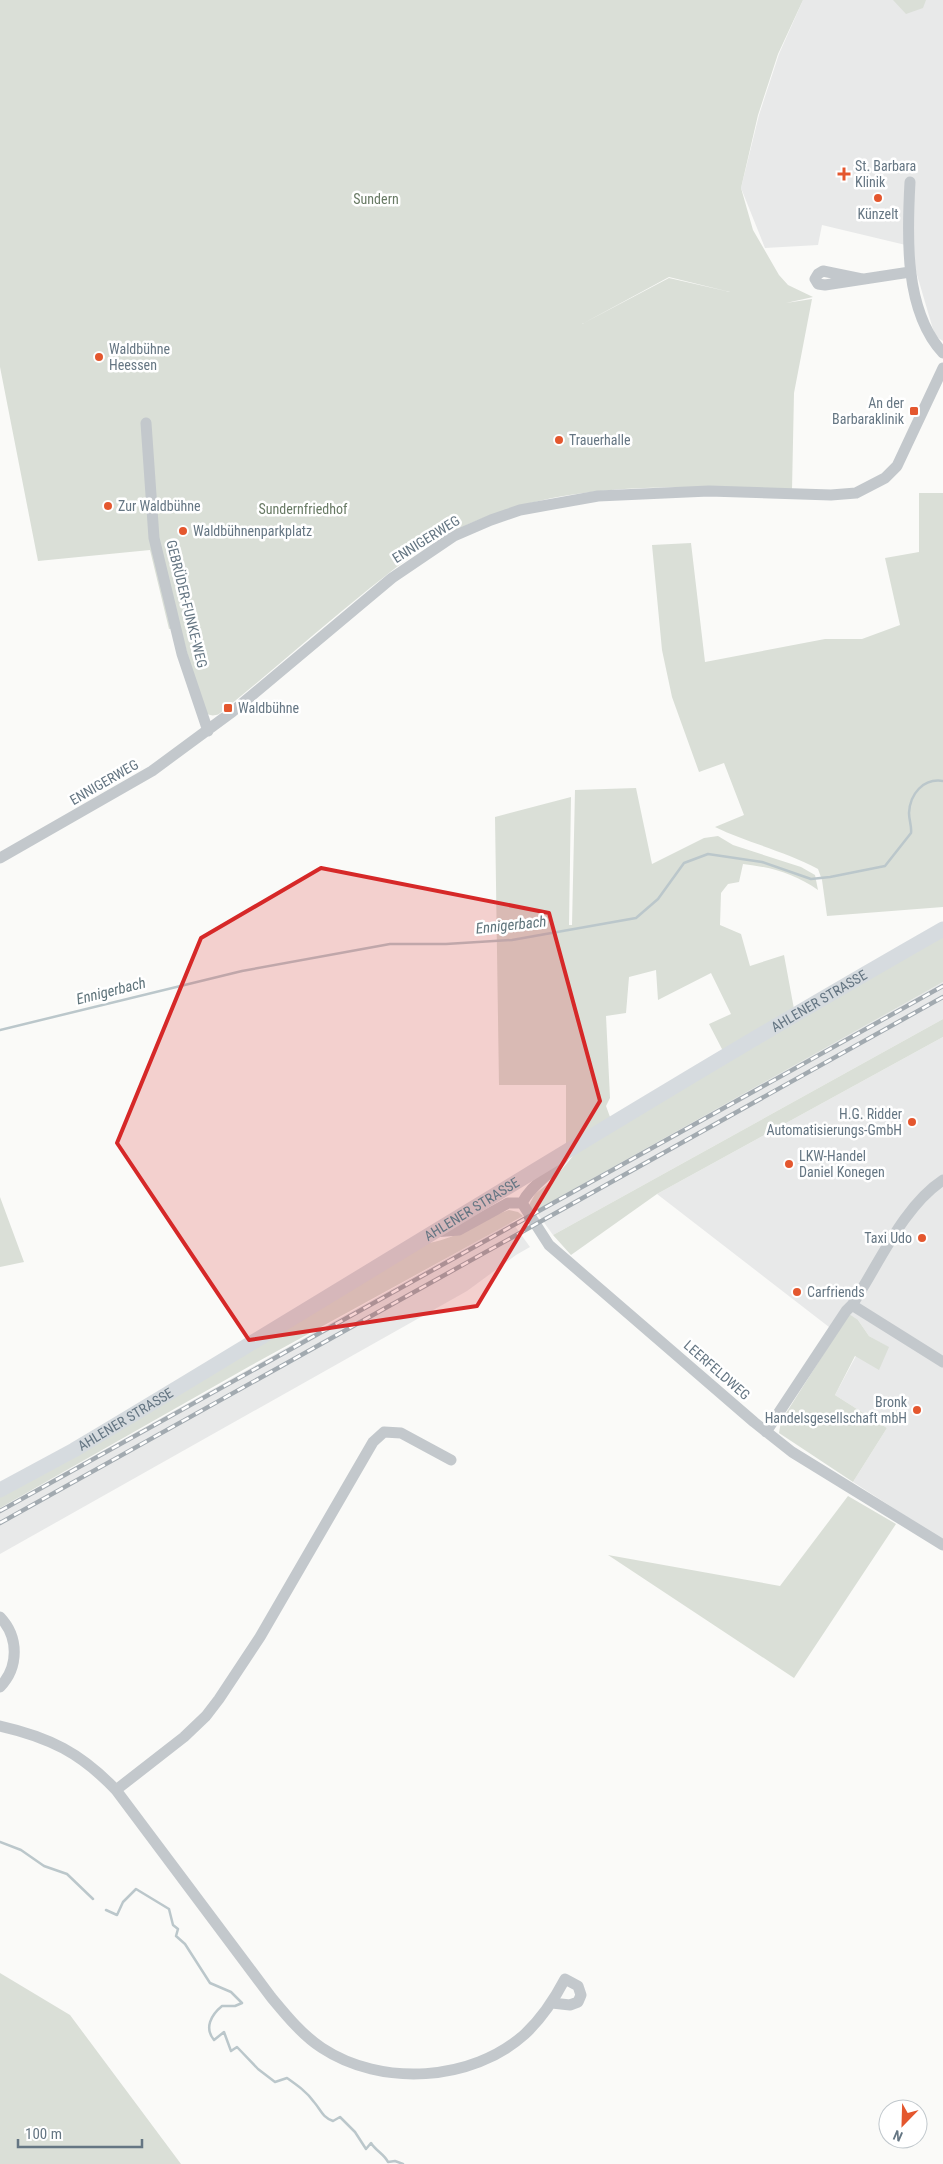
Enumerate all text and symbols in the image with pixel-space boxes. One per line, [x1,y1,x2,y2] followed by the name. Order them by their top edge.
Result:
[855,158,916,190] place label: St. Barbara Klinik
[837,167,851,181] marker: St. Barbara Klinik
[353,191,399,207] park label: Sundern
[872,192,884,204] marker: Künzelt
[858,206,898,222] place label: Künzelt
[109,341,171,373] place label: Waldbühne Heessen
[93,351,105,363] marker: Waldbühne Heessen
[832,395,905,427] place label: An der Barbaraklinik
[908,405,920,417] marker: An der Barbaraklinik
[569,432,631,448] place label: Trauerhalle
[553,434,565,446] marker: Trauerhalle
[118,498,201,514] place label: Zur Waldbühne
[102,500,114,512] marker: Zur Waldbühne
[259,501,348,517] park label: Sundernfriedhof
[389,512,463,566] street label: ENNIGERWEG
[193,523,312,539] place label: Waldbühnenparkplatz
[177,525,189,537] marker: Waldbühnenparkplatz
[163,538,211,670] street label: GEBRÜDER-FUNKE-WEG
[238,700,300,716] place label: Waldbühne
[222,702,234,714] marker: Waldbühne
[67,756,141,808] street label: ENNIGERWEG
[475,912,547,938] water label: Ennigerbach
[768,967,870,1035] street label: AHLENER STRASSE
[74,974,148,1008] water label: Ennigerbach
[766,1106,902,1138] place label: H.G. Ridder Automatisierungs-GmbH
[906,1116,918,1128] marker: H.G. Ridder Automatisierungs-GmbH
[799,1148,885,1180] place label: LKW-Handel Daniel Konegen
[783,1158,795,1170] marker: LKW-Handel Daniel Konegen
[421,1174,522,1244] street label: AHLENER STRASSE
[864,1230,912,1246] place label: Taxi Udo
[916,1232,928,1244] marker: Taxi Udo
[807,1284,865,1300] place label: Carfriends
[791,1286,803,1298] marker: Carfriends
[681,1337,753,1403] street label: LEERFELDWEG
[75,1384,176,1454] street label: AHLENER STRASSE
[765,1394,908,1426] place label: Bronk Handelsgesellschaft mbH
[911,1404,923,1416] marker: Bronk Handelsgesellschaft mbH
[878,2099,928,2149] north arrow
[18,2116,141,2148] scale bar
[25,2125,62,2143] text: 100 m
[891,2127,905,2145] text: N

